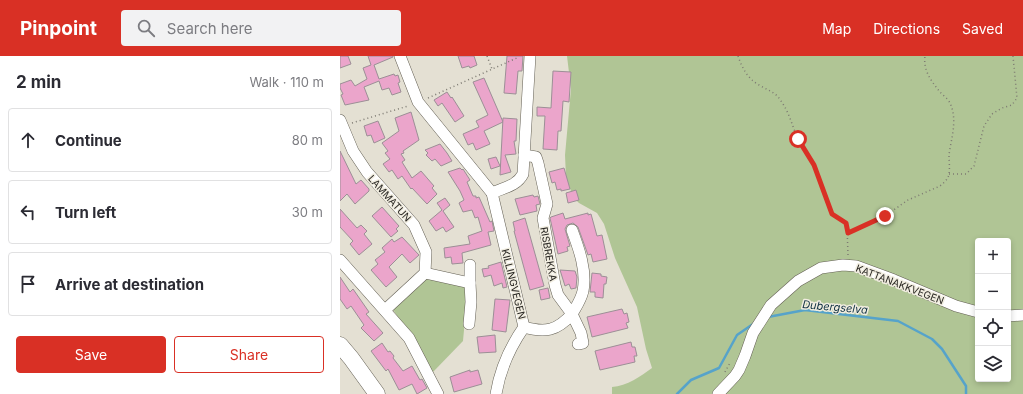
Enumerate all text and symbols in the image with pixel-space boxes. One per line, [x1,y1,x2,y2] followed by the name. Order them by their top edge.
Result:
[121,10,401,46] search box
[20,17,97,40] text: Pinpoint
[135,17,157,39] icon: search
[167,19,253,38] text: Search here
[822,20,851,37] text: Map
[873,20,940,37] text: Directions
[962,20,1003,37] text: Saved
[16,72,61,92] text: 2 min
[249,74,324,90] text: Walk · 110 m
[17,129,39,151] icon: ahead
[789,130,807,148] route start
[55,131,122,150] text: Continue
[292,132,323,148] text: 80 m
[366,172,414,224] street label: LAMMATUN
[17,201,39,223] icon: left
[55,203,116,222] text: Turn left
[292,204,323,220] text: 30 m
[876,207,894,225] route end
[538,226,560,282] street label: RISBREKKA
[975,238,1011,382] map controls
[975,238,1011,274] button: +
[499,248,529,320] street label: KILLINGVEGEN
[854,262,946,306] street label: KATTANAKKVEGEN
[17,273,39,295] icon: arrive
[975,274,1011,310] button: −
[55,275,204,294] text: Arrive at destination
[802,297,869,317] water label: Dubergselva
[975,310,1011,346] button: locate
[16,336,166,373] button: Save
[174,336,324,373] button: Share
[975,346,1011,382] button: layers

